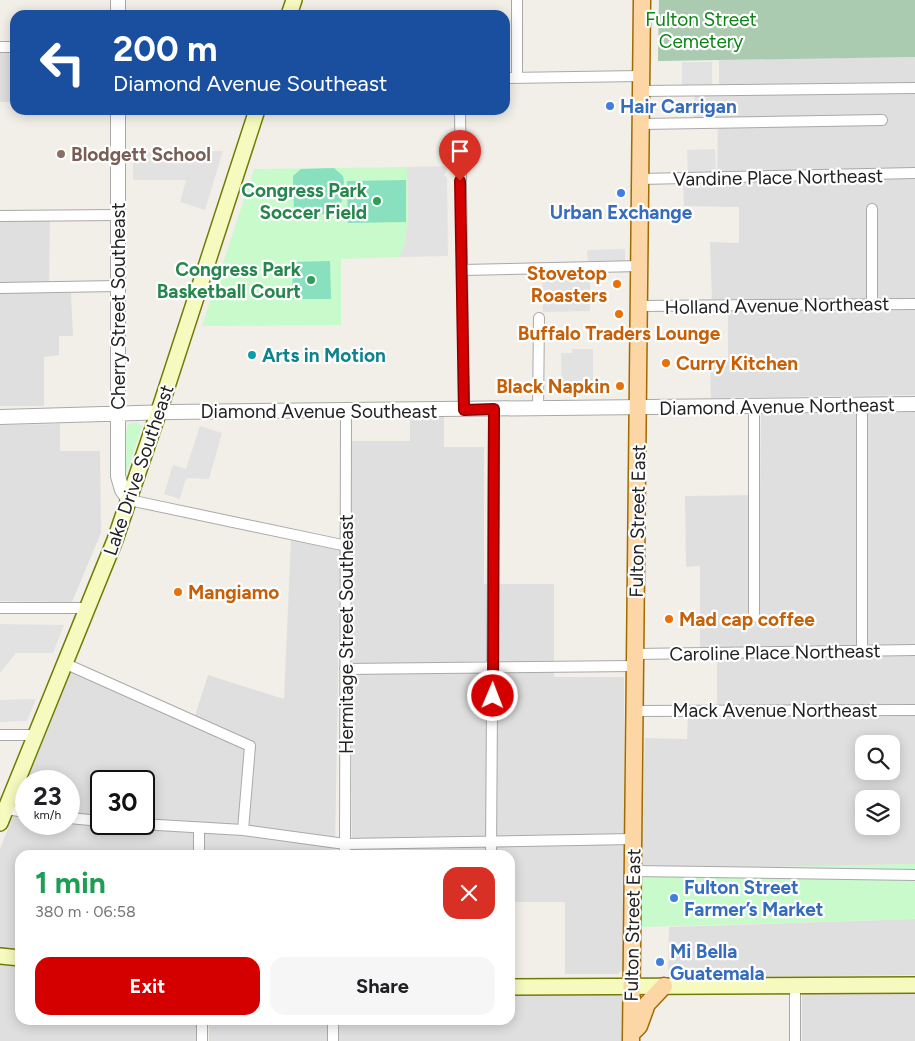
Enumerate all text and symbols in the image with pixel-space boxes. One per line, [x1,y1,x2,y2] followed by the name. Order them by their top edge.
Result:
[645,8,757,53] park label: Fulton Street Cemetery
[113,28,217,70] text: 200 m
[30,30,95,95] icon: left
[113,70,387,97] text: Diamond Avenue Southeast
[620,95,737,118] place label: Hair Carrigan
[604,100,616,112] marker: Hair Carrigan
[439,130,481,181] pin
[446,137,474,165] icon: arrive
[71,143,211,166] place label: Blodgett School
[55,148,67,160] marker: Blodgett School
[673,164,883,191] street label: Vandine Place Northeast
[241,179,368,224] place label: Congress Park Soccer Field
[615,187,627,199] marker: Urban Exchange
[371,195,383,207] marker: Congress Park Soccer Field
[550,201,693,224] place label: Urban Exchange
[107,202,130,410] street label: Cherry Street Southeast
[157,258,302,303] place label: Congress Park Basketball Court
[527,262,607,307] place label: Stovetop Roasters
[305,274,317,286] marker: Congress Park Basketball Court
[611,278,623,290] marker: Stovetop Roasters
[664,292,890,319] street label: Holland Avenue Northeast
[613,308,625,320] marker: Buffalo Traders Lounge
[518,322,721,345] place label: Buffalo Traders Lounge
[262,344,386,367] place label: Arts in Motion
[246,349,258,361] marker: Arts in Motion
[676,352,798,375] place label: Curry Kitchen
[660,357,672,369] marker: Curry Kitchen
[496,375,610,398] place label: Black Napkin
[614,380,626,392] marker: Black Napkin
[98,382,179,559] street label: Lake Drive Southeast
[659,393,895,420] street label: Diamond Avenue Northeast
[201,400,437,423] street label: Diamond Avenue Southeast
[625,444,650,598] street label: Fulton Street East
[335,514,358,754] street label: Hermitage Street Southeast
[188,581,279,604] place label: Mangiamo
[172,586,184,598] marker: Mangiamo
[679,608,815,631] place label: Mad cap coffee
[663,613,675,625] marker: Mad cap coffee
[669,639,881,666] street label: Caroline Place Northeast
[466,669,518,721] position arrow
[673,699,877,722] street label: Mack Avenue Northeast
[855,735,900,835] map controls
[855,735,900,780] button: search
[90,770,155,835] speed limit sign: 30
[33,781,62,811] text: 23
[855,790,900,835] button: layers
[34,808,61,822] text: km/h
[620,848,645,1002] street label: Fulton Street East
[35,864,106,901] text: 1 min
[443,867,495,919] button: close
[684,876,824,921] place label: Fulton Street Farmer’s Market
[668,892,680,904] marker: Fulton Street Farmer’s Market
[35,902,136,921] text: 380 m · 06:58
[670,940,765,985] place label: Mi Bella Guatemala
[654,956,666,968] marker: Mi Bella Guatemala
[35,957,260,1015] button: Exit
[270,957,495,1015] button: Share

